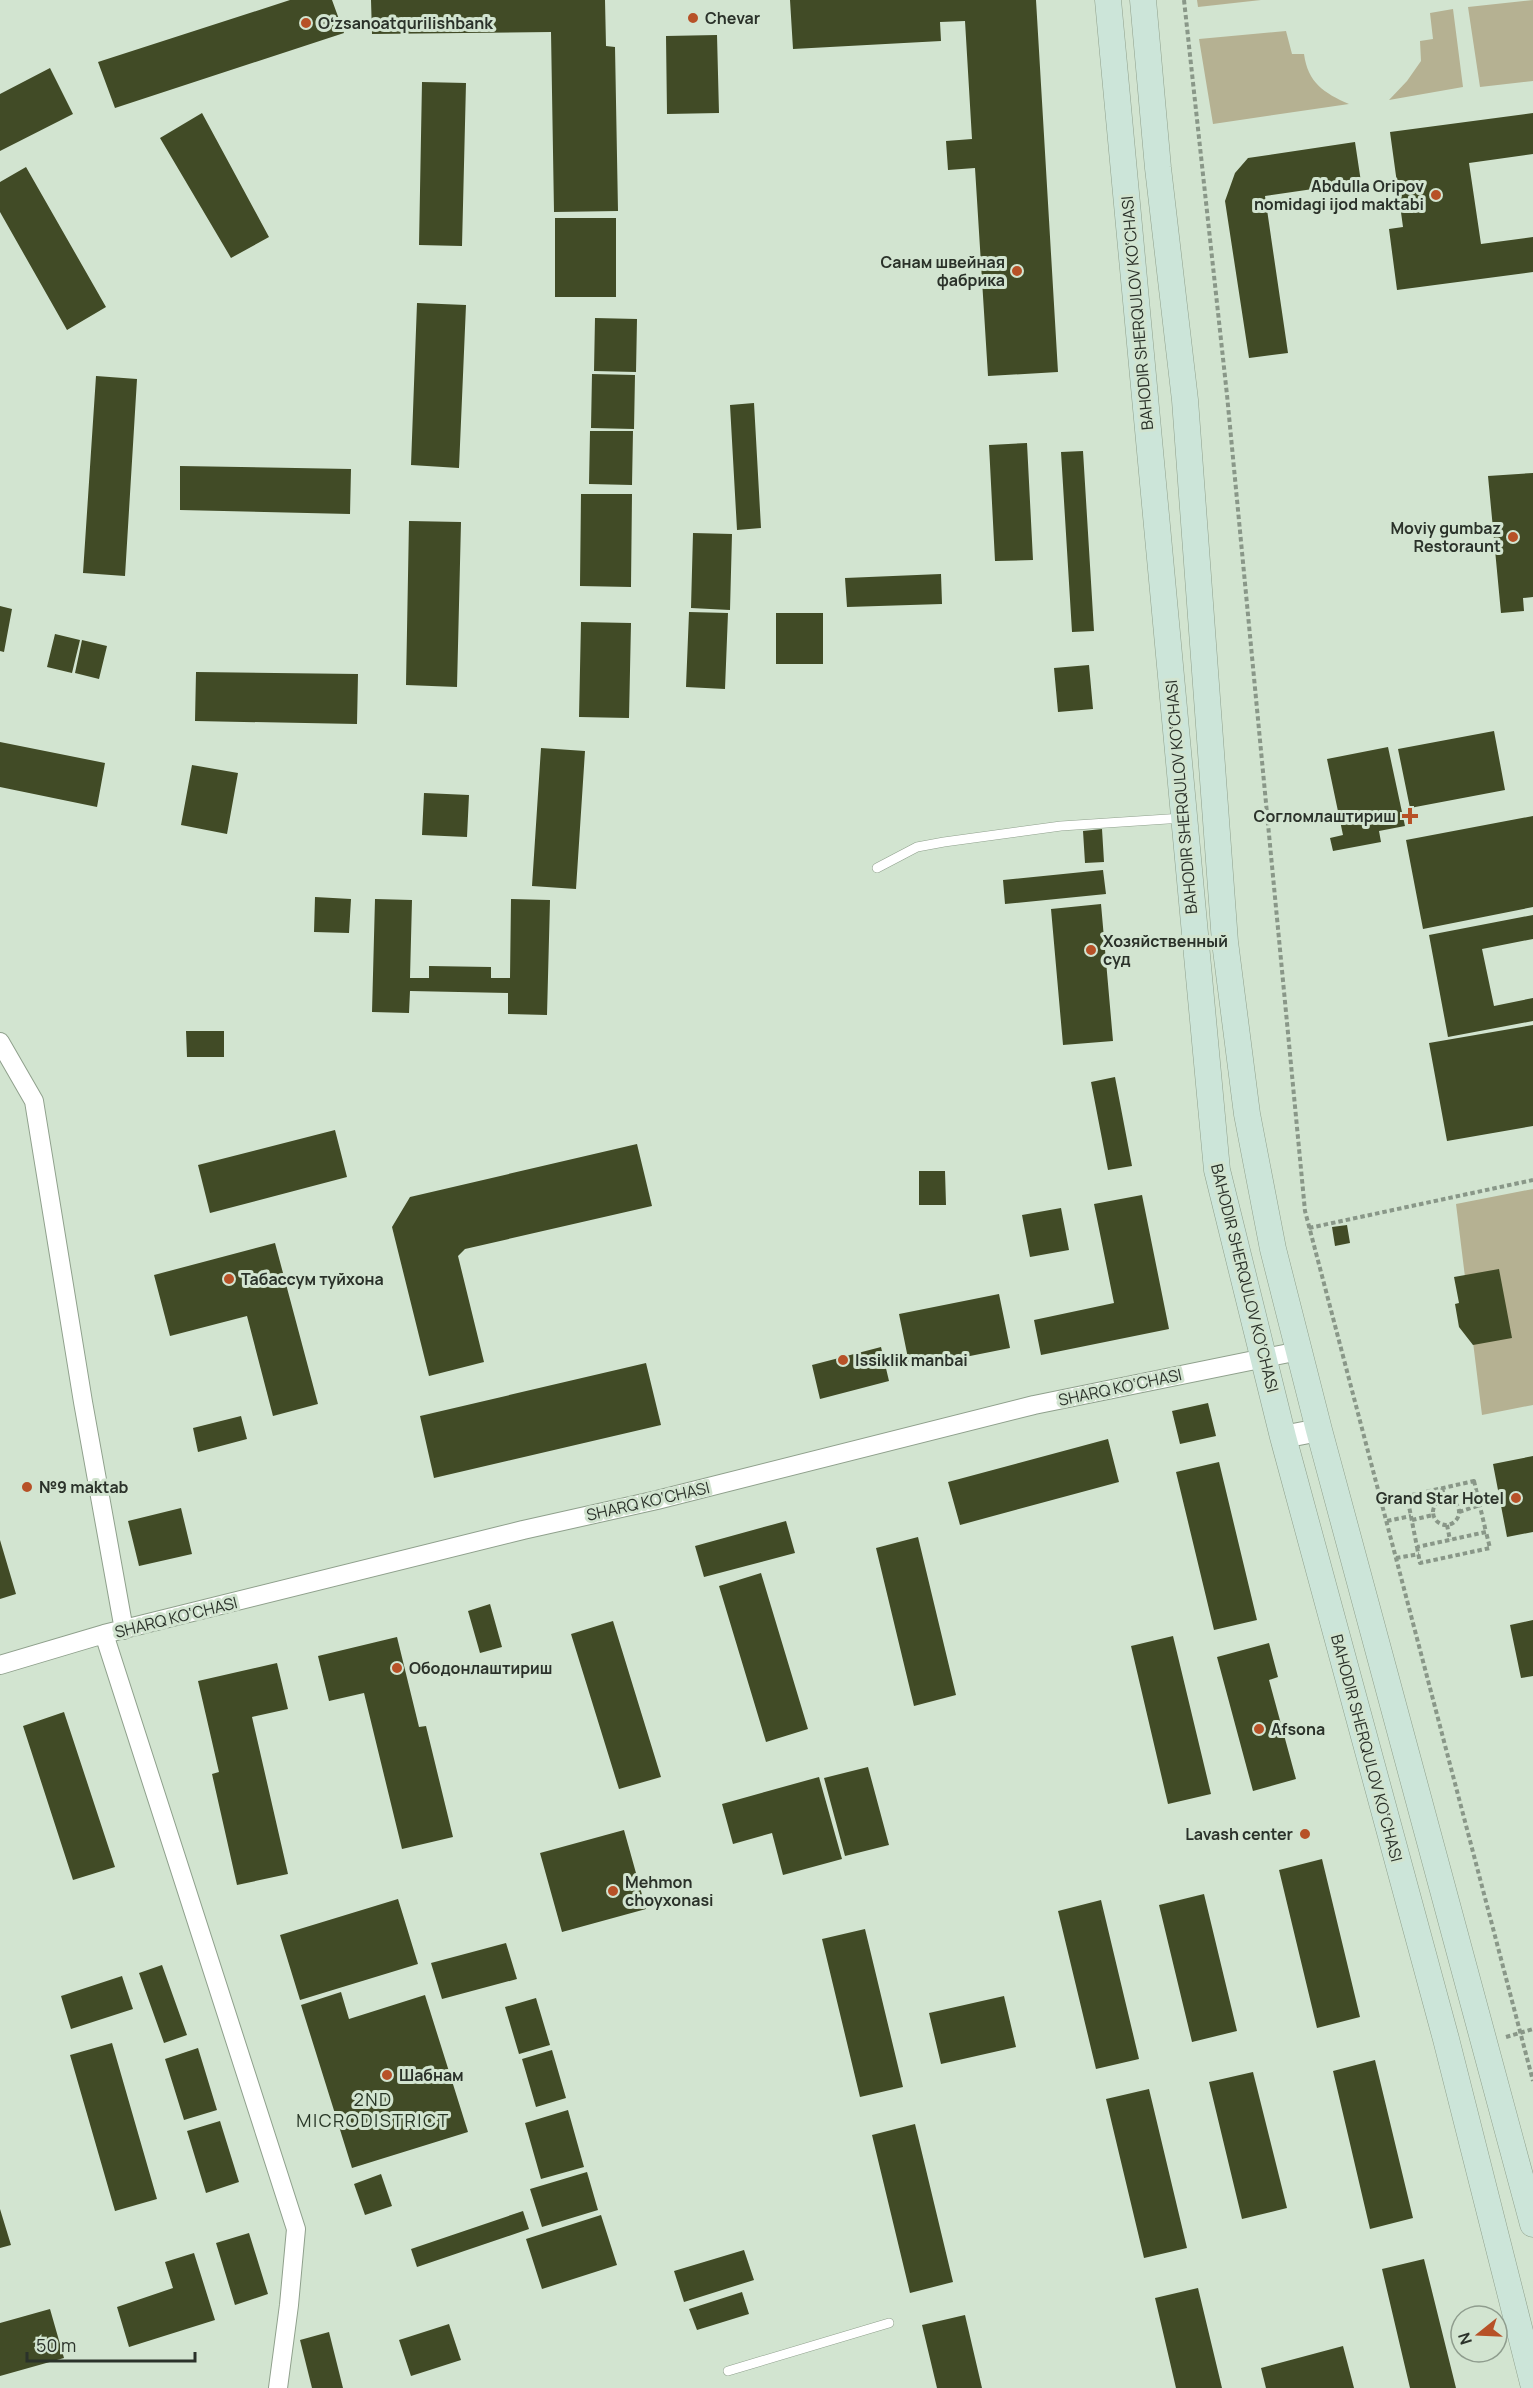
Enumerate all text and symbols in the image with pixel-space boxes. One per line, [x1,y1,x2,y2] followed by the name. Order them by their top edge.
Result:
[705,7,760,29] place label: Chevar
[686,11,700,25] marker: Chevar
[318,12,493,34] place label: Oʻzsanoatqurilishbank
[299,16,313,30] marker: Oʻzsanoatqurilishbank
[1254,175,1424,215] place label: Abdulla Oripov nomidagi ijod maktabi
[1429,188,1443,202] marker: Abdulla Oripov nomidagi ijod maktabi
[1116,195,1158,431] street label: BAHODIR SHERQULOV KO‘CHASI
[881,251,1005,291] place label: Санам швейная фабрика
[1010,264,1024,278] marker: Санам швейная фабрика
[1390,517,1501,557] place label: Moviy gumbaz Restoraunt
[1506,530,1520,544] marker: Moviy gumbaz Restoraunt
[1160,679,1202,915] street label: BAHODIR SHERQULOV KO‘CHASI
[1254,805,1396,827] place label: Согломлаштириш
[1401,807,1419,825] marker: Согломлаштириш
[1103,930,1228,970] place label: Хозяйственный суд
[1084,943,1098,957] marker: Хозяйственный суд
[1206,1161,1284,1395] street label: BAHODIR SHERQULOV KO‘CHASI
[241,1268,384,1290] place label: Табассум туйхона
[222,1272,236,1286] marker: Табассум туйхона
[855,1349,968,1371] place label: Issiklik manbai
[836,1353,850,1367] marker: Issiklik manbai
[1056,1363,1184,1411] street label: SHARQ KO‘CHASI
[39,1476,129,1498] place label: №9 maktab
[584,1476,712,1526] street label: SHARQ KO‘CHASI
[20,1480,34,1494] marker: №9 maktab
[1376,1487,1504,1509] place label: Grand Star Hotel
[1509,1491,1523,1505] marker: Grand Star Hotel
[112,1591,240,1643] street label: SHARQ KO‘CHASI
[1326,1632,1408,1864] street label: BAHODIR SHERQULOV KO‘CHASI
[409,1657,552,1679] place label: Ободонлаштириш
[390,1661,404,1675] marker: Ободонлаштириш
[1271,1718,1325,1740] place label: Afsona
[1252,1722,1266,1736] marker: Afsona
[1185,1823,1293,1845] place label: Lavash center
[1298,1827,1312,1841] marker: Lavash center
[625,1871,714,1911] place label: Mehmon choyxonasi
[606,1884,620,1898] marker: Mehmon choyxonasi
[399,2064,464,2086] place label: Шабнам
[380,2068,394,2082] marker: Шабнам
[296,2087,450,2132] district label: 2ND MICRODISTRICT
[1449,2304,1509,2364] north arrow
[27,2325,195,2363] scale bar
[1452,2330,1477,2348] text: N
[36,2333,76,2357] text: 50 m

